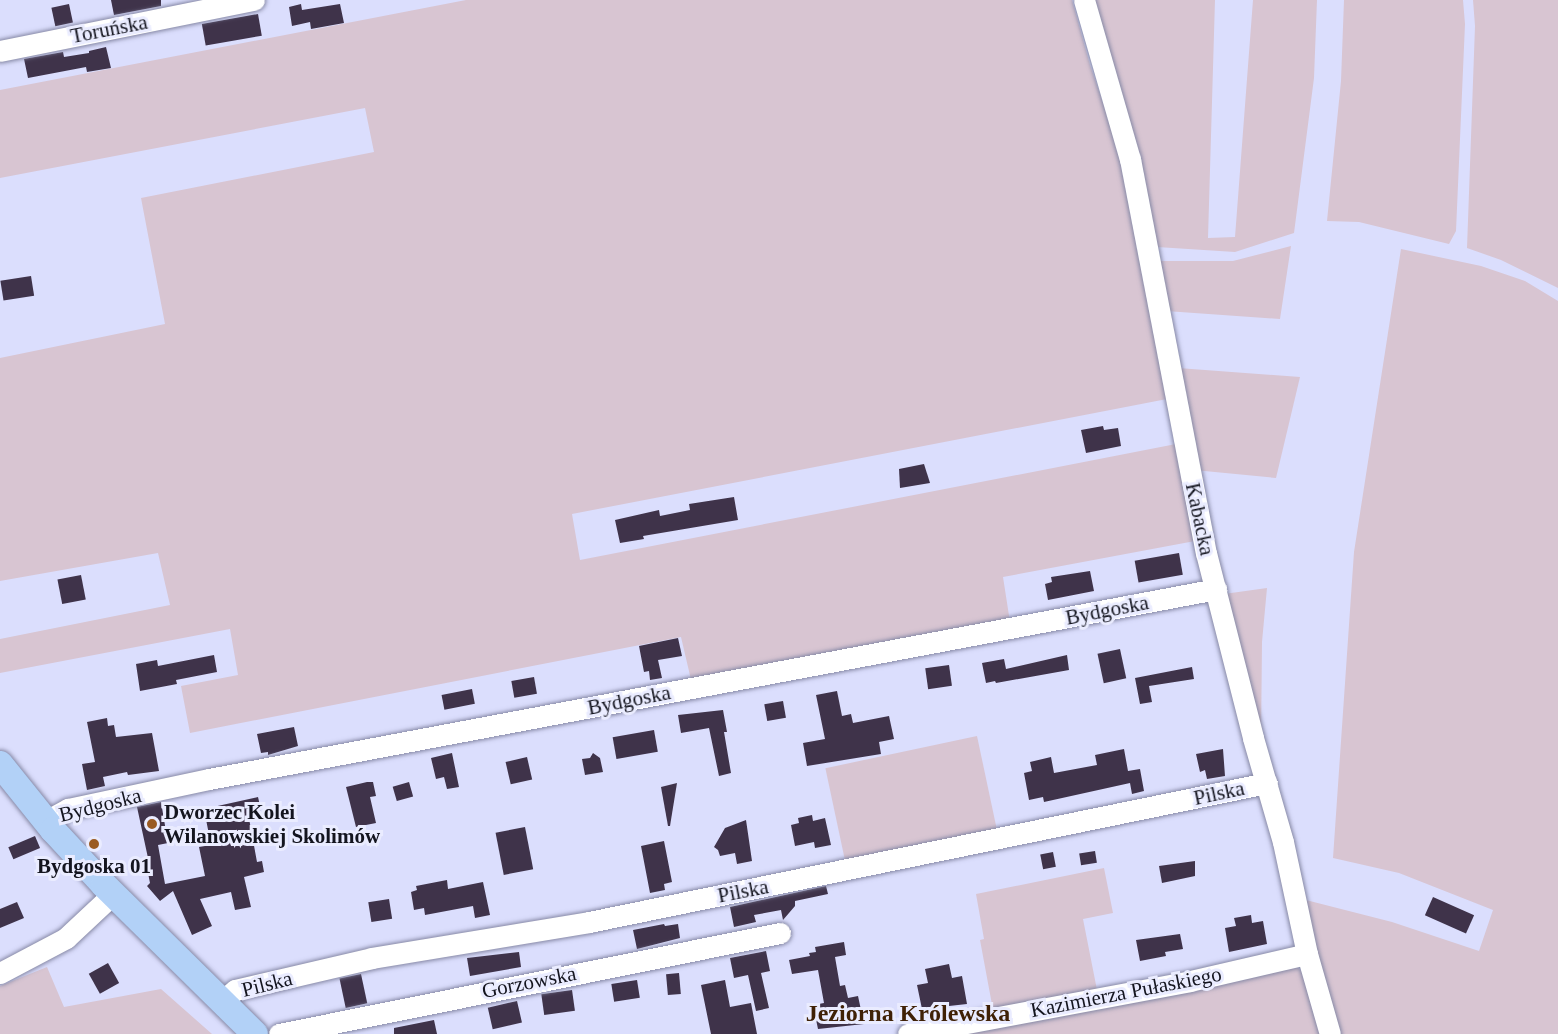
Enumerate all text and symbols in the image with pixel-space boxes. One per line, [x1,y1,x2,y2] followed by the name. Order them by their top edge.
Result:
[68,9,150,49] street label: Toruńska
[1180,480,1220,558] street label: Kabacka
[1063,590,1151,630] street label: Bydgoska
[585,680,673,720] street label: Bydgoska
[1191,775,1247,811] street label: Pilska
[56,783,144,827] street label: Bydgoska
[164,799,380,849] place label: Dworzec Kolei Wilanowskiej Skolimów
[145,817,159,831] marker: Dworzec Kolei Wilanowskiej Skolimów
[87,837,101,851] marker: Bydgoska 01
[37,853,151,879] place label: Bydgoska 01
[715,874,771,908] street label: Pilska
[480,961,578,1003] street label: Gorzowska
[1028,961,1224,1023] street label: Kazimierza Pułaskiego
[239,966,295,1002] street label: Pilska
[806,1000,1010,1028] district label: Jeziorna Królewska

